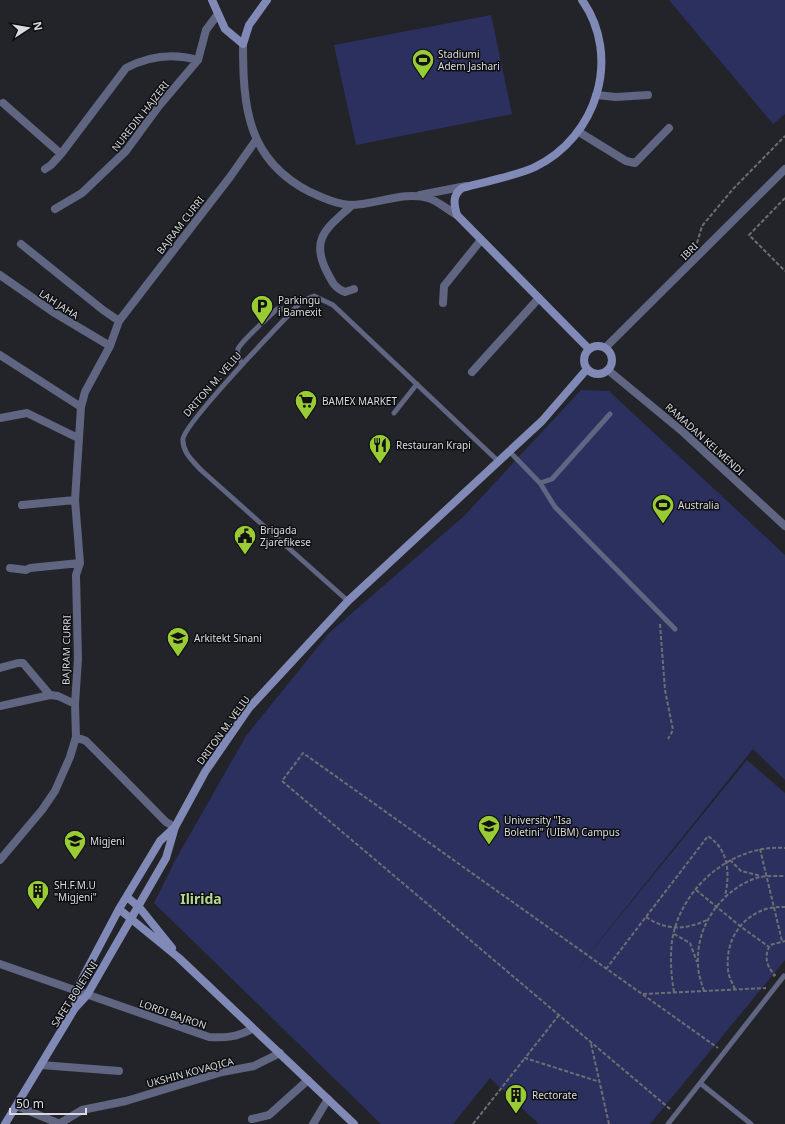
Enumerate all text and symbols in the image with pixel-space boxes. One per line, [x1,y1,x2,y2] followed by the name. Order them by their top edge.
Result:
[8,8,48,48] north arrow
[30,20,47,32] text: N
[410,47,436,80] sports icon: Stadiumi Adem Jashari
[438,47,500,73] place label: Stadiumi Adem Jashari
[108,78,172,154] street label: NUREDIN HAJZERI
[153,193,207,257] street label: BAJRAM CURRI
[677,239,701,263] street label: IBRI
[37,286,82,322] street label: LAH JAHA
[249,293,275,326] parking icon: Parkingu i Bamexit
[278,293,322,319] place label: Parkingu i Bamexit
[180,348,244,420] street label: DRITON M. VELIU
[293,388,319,421] supermarket icon: BAMEX MARKET
[322,394,397,408] place label: BAMEX MARKET
[663,400,747,478] street label: RAMADAN KELMENDI
[367,432,393,465] restaurant icon: Restauran Krapi
[396,438,471,452] place label: Restauran Krapi
[650,492,676,525] sports icon: Australia
[678,498,719,512] place label: Australia
[232,523,258,556] public building icon: Brigada Zjarefikese
[260,523,311,549] place label: Brigada Zjarefikese
[58,615,74,685] street label: BAJRAM CURRI
[165,625,191,658] school or university icon: Arkitekt Sinani
[194,631,262,645] place label: Arkitekt Sinani
[193,693,253,767] street label: DRITON M. VELIU
[476,813,502,846] school or university icon: University "Isa Boletini" (UIBM) Campus
[504,813,620,839] place label: University "Isa Boletini" (UIBM) Campus
[62,828,88,861] school or university icon: Migjeni
[90,834,125,848] place label: Migjeni
[25,878,51,911] building icon: SH.F.M.U "Migjeni"
[54,878,97,904] place label: SH.F.M.U "Migjeni"
[180,889,222,908] district label: Ilirida
[47,958,101,1030] street label: SAFET BOLETINI
[138,996,208,1032] street label: LORDI BAJRON
[145,1054,236,1090] street label: UKSHIN KOVAQICA
[503,1082,529,1115] building icon: Rectorate
[532,1088,577,1102] place label: Rectorate
[10,1090,86,1116] scale bar
[16,1095,44,1112] text: 50 m

